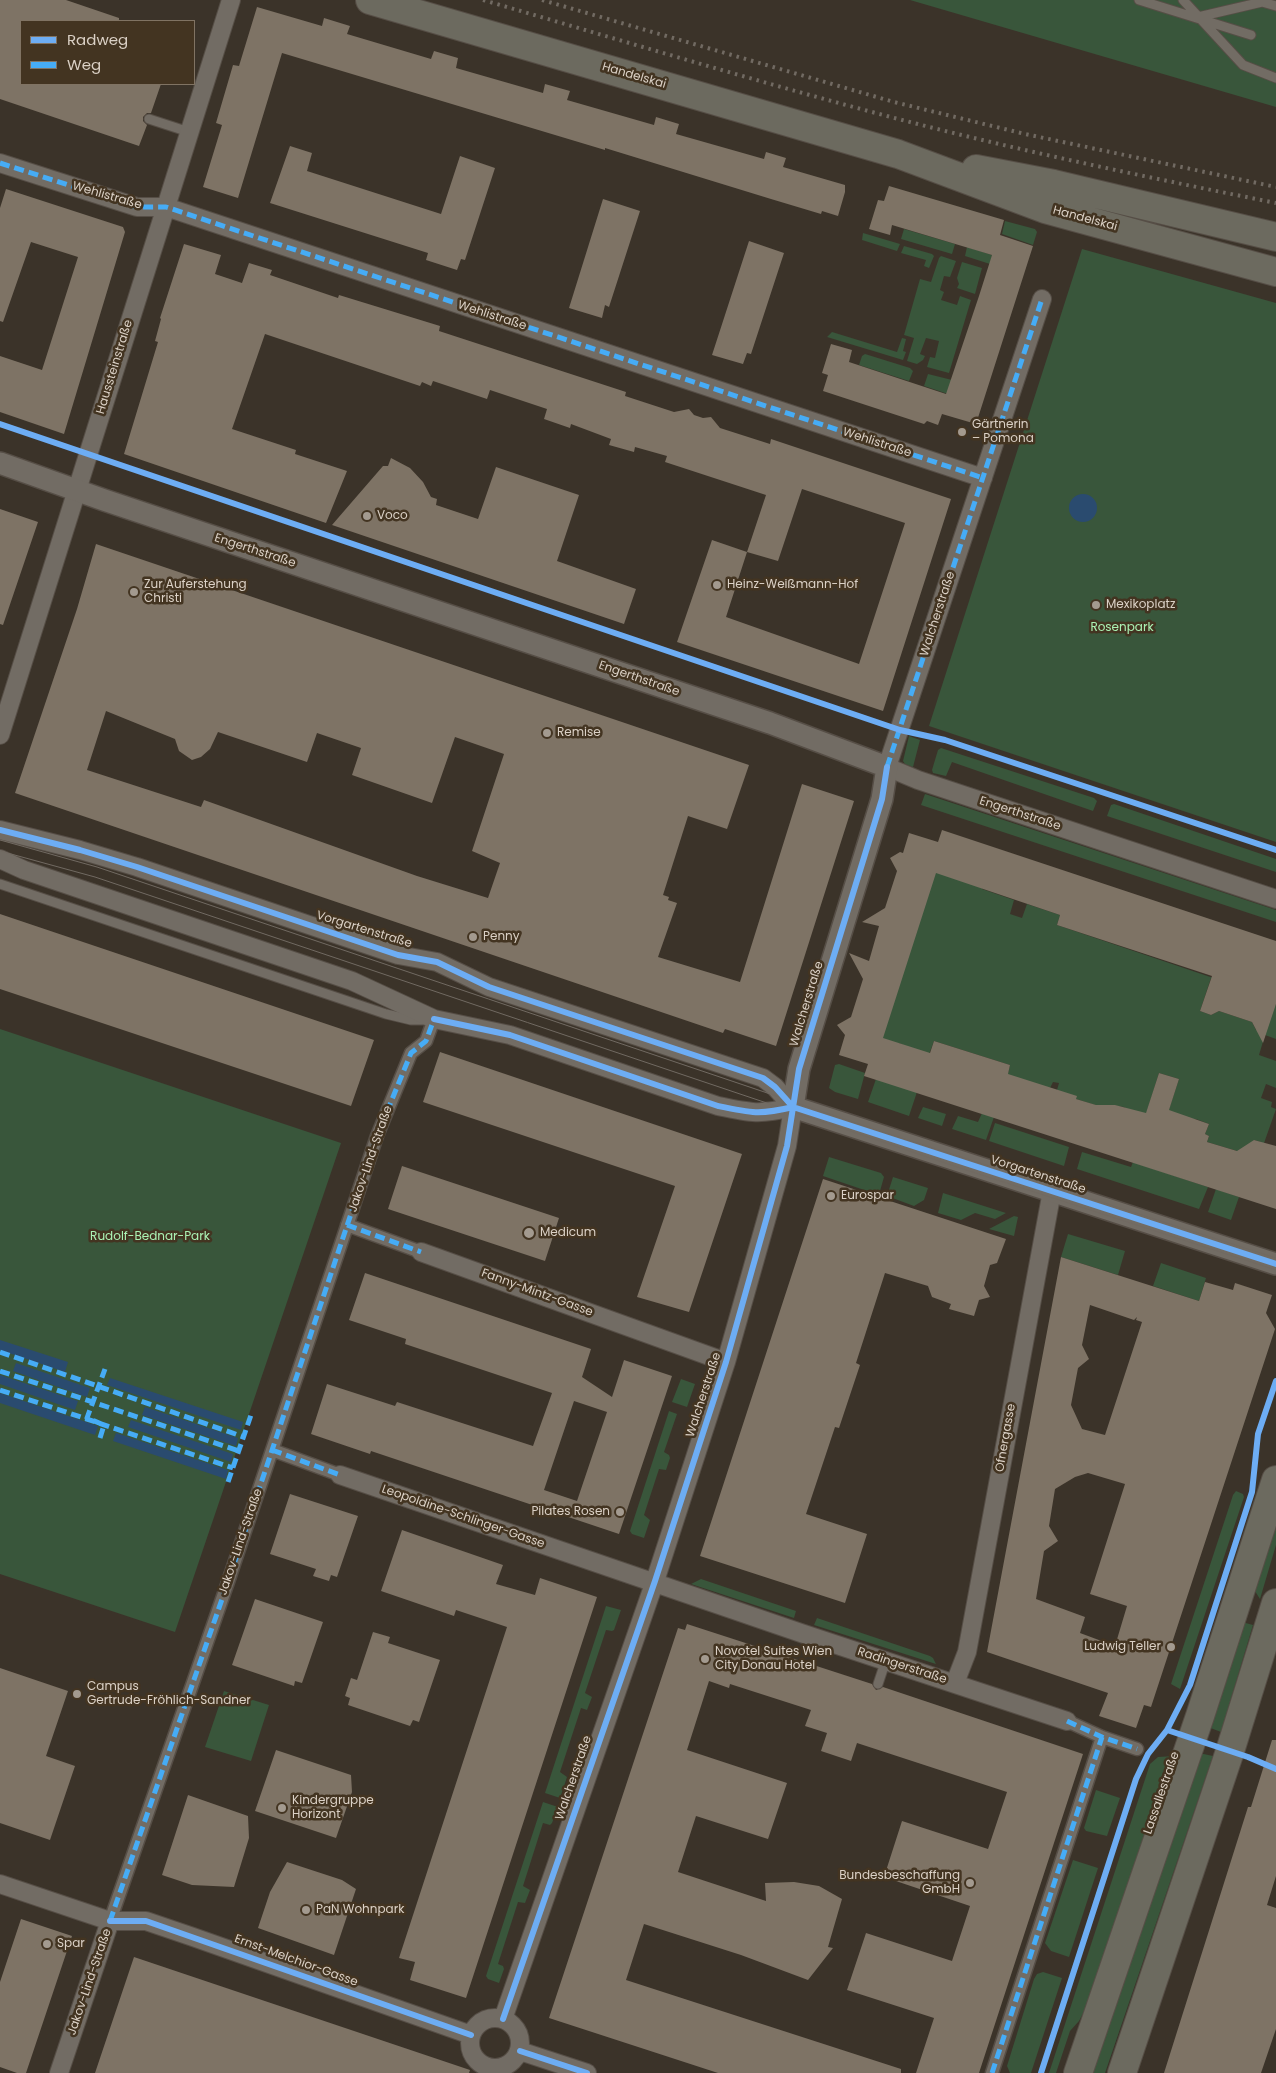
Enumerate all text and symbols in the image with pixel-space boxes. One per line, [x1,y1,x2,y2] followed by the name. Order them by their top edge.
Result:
[20,20,195,85] legend
[67,29,128,50] text: Radweg
[67,54,101,75] text: Weg
[600,60,668,92] street label: Handelskai
[71,179,143,213] street label: Wehlistraße
[1051,203,1119,235] street label: Handelskai
[456,298,528,334] street label: Wehlistraße
[94,318,136,416] street label: Haussteinstraße
[972,418,1034,446] place label: Gärtnerin – Pomona
[841,425,913,461] street label: Wehlistraße
[956,426,968,438] marker: Gärtnerin – Pomona
[377,509,408,523] place label: Voco
[361,510,373,522] marker: Voco
[212,531,298,571] street label: Engerthstraße
[917,570,959,658] street label: Walcherstraße
[144,578,247,606] place label: Zur Auferstehung Christi
[727,578,858,592] place label: Heinz-Weißmann-Hof
[711,579,723,591] marker: Heinz-Weißmann-Hof
[128,586,140,598] marker: Zur Auferstehung Christi
[1106,598,1175,612] place label: Mexikoplatz
[1090,599,1102,611] marker: Mexikoplatz
[1090,621,1154,635] park label: Rosenpark
[597,658,681,700] street label: Engerthstraße
[557,726,601,740] place label: Remise
[541,727,553,739] marker: Remise
[977,794,1063,834] street label: Engerthstraße
[314,909,414,951] street label: Vorgartenstraße
[483,930,520,944] place label: Penny
[467,931,479,943] marker: Penny
[787,960,827,1048] street label: Walcherstraße
[346,1104,396,1214] street label: Jakov-Lind-Straße
[989,1153,1087,1197] street label: Vorgartenstraße
[841,1189,894,1203] place label: Eurospar
[825,1190,837,1202] marker: Eurospar
[522,1226,536,1240] marker: Medicum
[540,1226,596,1240] place label: Medicum
[90,1230,210,1244] park label: Rudolf-Bednar-Park
[479,1266,595,1320] street label: Fanny-Mintz-Gasse
[683,1351,725,1439] street label: Walcherstraße
[993,1403,1019,1473] street label: Ofnergasse
[380,1482,546,1552] street label: Leopoldine-Schlinger-Gasse
[216,1487,266,1597] street label: Jakov-Lind-Straße
[531,1505,610,1519] place label: Pilates Rosen
[614,1506,626,1518] marker: Pilates Rosen
[1084,1640,1161,1654] place label: Ludwig Teller
[1165,1641,1177,1653] marker: Ludwig Teller
[715,1645,832,1673] place label: Novotel Suites Wien City Donau Hotel
[856,1645,948,1687] street label: Radingerstraße
[699,1653,711,1665] marker: Novotel Suites Wien City Donau Hotel
[87,1680,251,1708] place label: Campus Gertrude-Fröhlich-Sandner
[71,1688,83,1700] marker: Campus Gertrude-Fröhlich-Sandner
[553,1734,595,1822] street label: Walcherstraße
[1141,1750,1183,1836] street label: Lassallestraße
[292,1794,374,1822] place label: Kindergruppe Horizont
[276,1802,288,1814] marker: Kindergruppe Horizont
[839,1869,960,1897] place label: Bundesbeschaffung GmbH
[964,1877,976,1889] marker: Bundesbeschaffung GmbH
[316,1903,404,1917] place label: PaN Wohnpark
[300,1904,312,1916] marker: PaN Wohnpark
[65,1927,115,2037] street label: Jakov-Lind-Straße
[232,1932,360,1990] street label: Ernst-Melchior-Gasse
[57,1937,85,1951] place label: Spar
[41,1938,53,1950] marker: Spar

